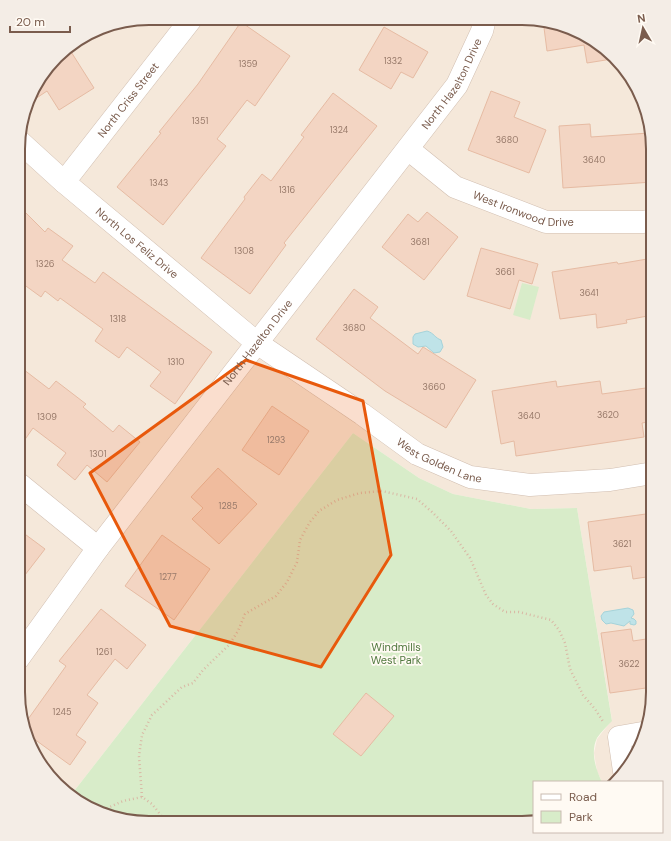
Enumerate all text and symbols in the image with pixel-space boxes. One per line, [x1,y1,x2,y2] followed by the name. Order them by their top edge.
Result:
[10,8,70,34] scale bar
[623,8,663,48] north arrow
[636,11,646,26] text: N
[16,14,45,30] text: 20 m
[418,36,485,132] street label: North Hazelton Drive
[384,55,402,67] house number: 1332
[238,58,258,70] house number: 1359
[94,60,162,140] street label: North Criss Street
[192,115,208,127] house number: 1351
[330,124,349,136] house number: 1324
[496,134,518,146] house number: 3680
[583,154,605,166] house number: 3640
[150,177,168,189] house number: 1343
[279,184,296,196] house number: 1316
[471,188,574,229] street label: West Ironwood Drive
[93,204,181,281] street label: North Los Feliz Drive
[410,236,430,248] house number: 3681
[234,245,254,257] house number: 1308
[36,258,55,270] house number: 1326
[495,266,515,278] house number: 3661
[579,287,599,299] house number: 3641
[220,297,295,388] street label: North Hazelton Drive
[110,313,126,325] house number: 1318
[343,322,365,334] house number: 3680
[168,356,184,368] house number: 1310
[423,381,445,393] house number: 3660
[597,409,619,421] house number: 3620
[518,410,540,422] house number: 3640
[37,411,57,423] house number: 1309
[267,434,285,446] house number: 1293
[394,435,483,485] street label: West Golden Lane
[89,448,107,460] house number: 1301
[219,500,237,512] house number: 1285
[613,538,632,550] house number: 3621
[159,571,177,583] house number: 1277
[371,640,422,667] park label: Windmills West Park
[96,646,112,658] house number: 1261
[618,658,640,670] house number: 3622
[53,706,71,718] house number: 1245
[533,781,663,833] legend
[569,789,597,805] text: Road
[569,809,593,825] text: Park

